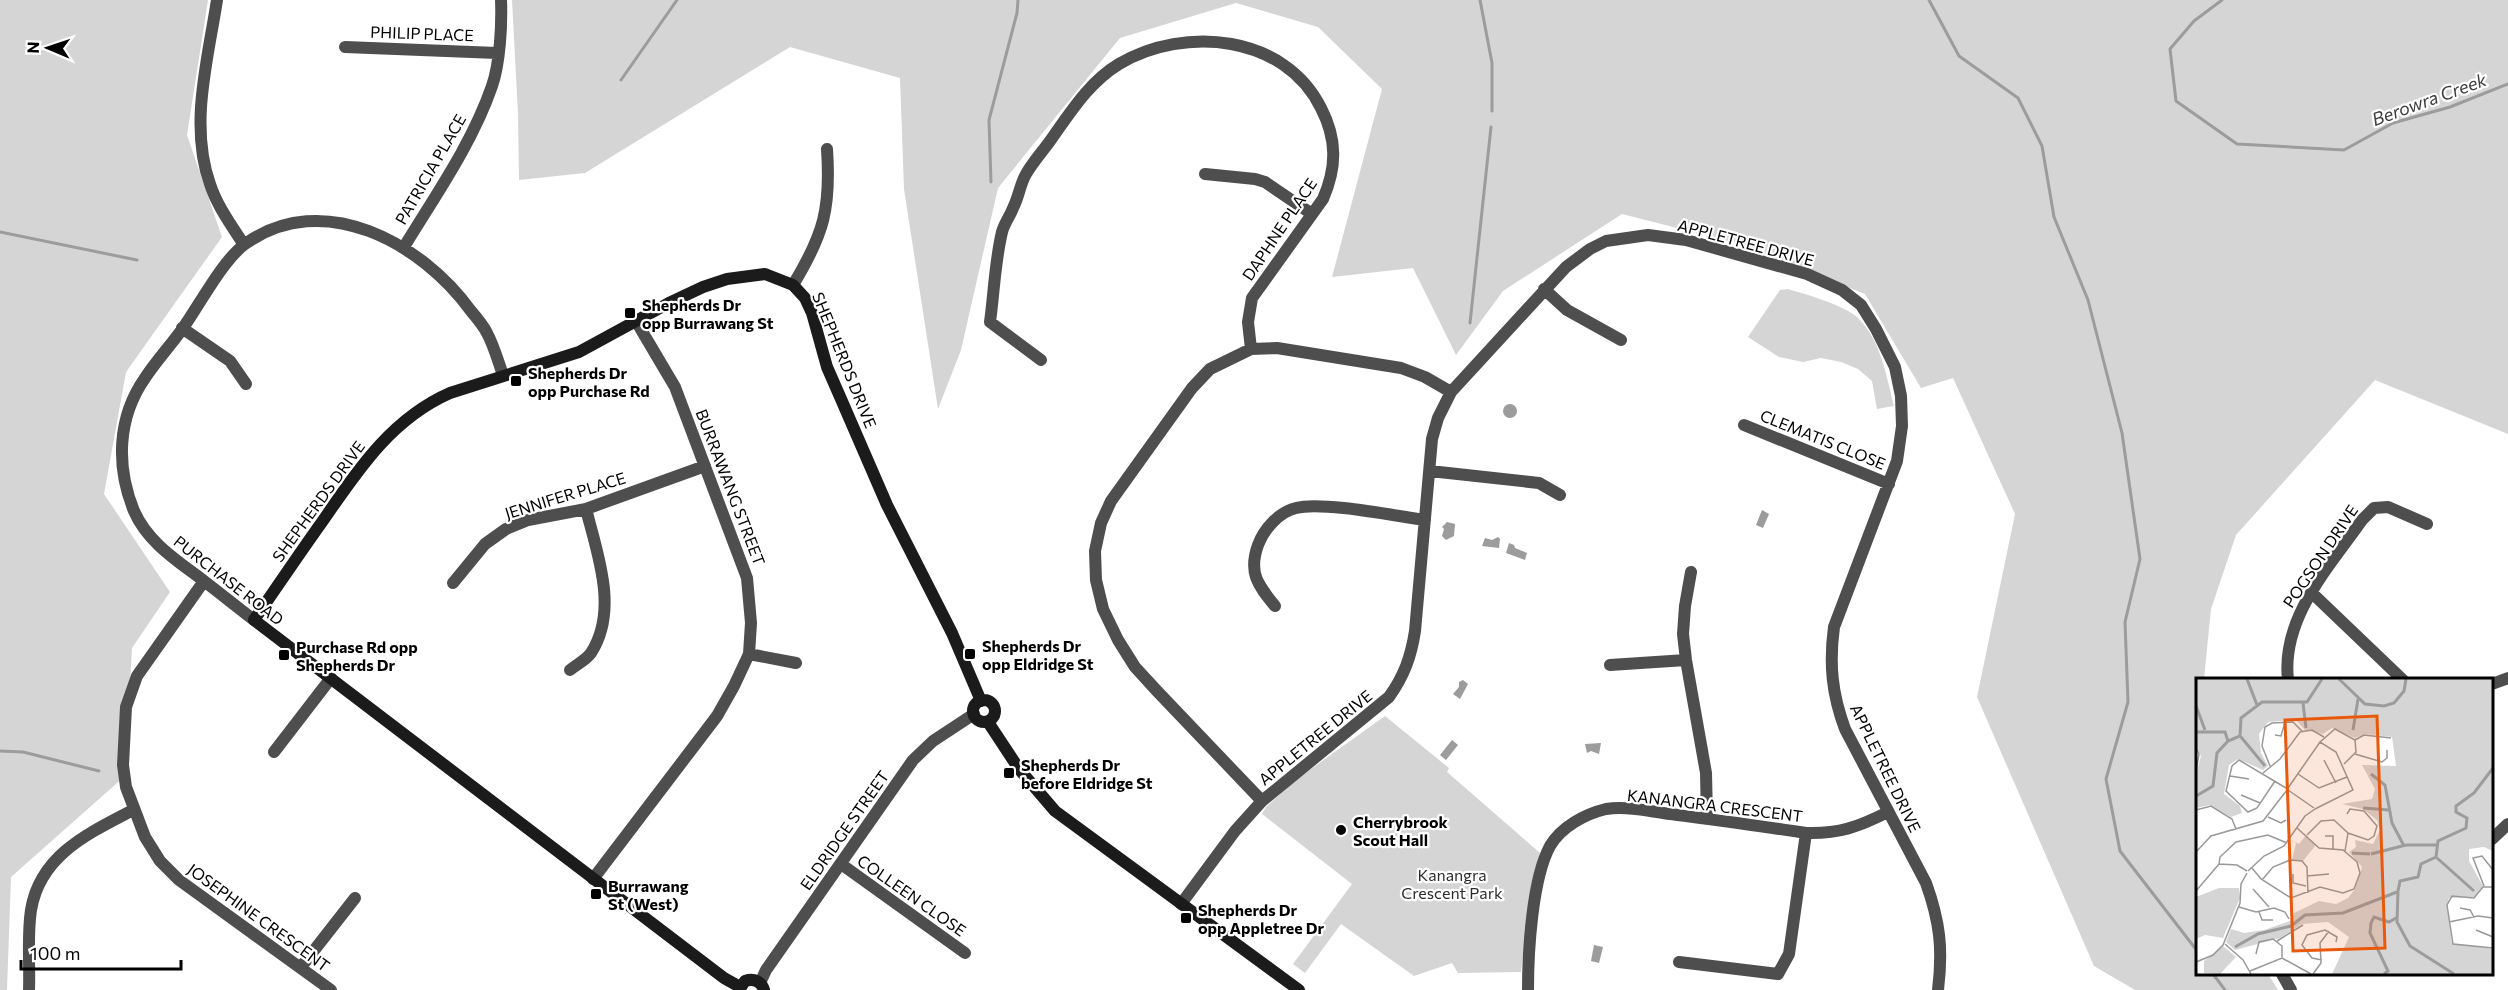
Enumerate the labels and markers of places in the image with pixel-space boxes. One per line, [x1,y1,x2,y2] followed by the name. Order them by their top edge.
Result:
[642,295,774,332] place label: Shepherds Dr opp Burrawang St
[623,306,637,320] marker: Shepherds Dr opp Burrawang St
[528,363,650,400] place label: Shepherds Dr opp Purchase Rd
[509,374,523,388] marker: Shepherds Dr opp Purchase Rd
[982,636,1094,673] place label: Shepherds Dr opp Eldridge St
[296,637,418,674] place label: Purchase Rd opp Shepherds Dr
[963,647,977,661] marker: Shepherds Dr opp Eldridge St
[277,648,291,662] marker: Purchase Rd opp Shepherds Dr
[1021,755,1153,792] place label: Shepherds Dr before Eldridge St
[1002,766,1016,780] marker: Shepherds Dr before Eldridge St
[1353,812,1449,849] place label: Cherrybrook Scout Hall
[1334,823,1348,837] marker: Cherrybrook Scout Hall
[608,876,689,913] place label: Burrawang St (West)
[589,887,603,901] marker: Burrawang St (West)
[1198,900,1325,937] place label: Shepherds Dr opp Appletree Dr
[1179,911,1193,925] marker: Shepherds Dr opp Appletree Dr

